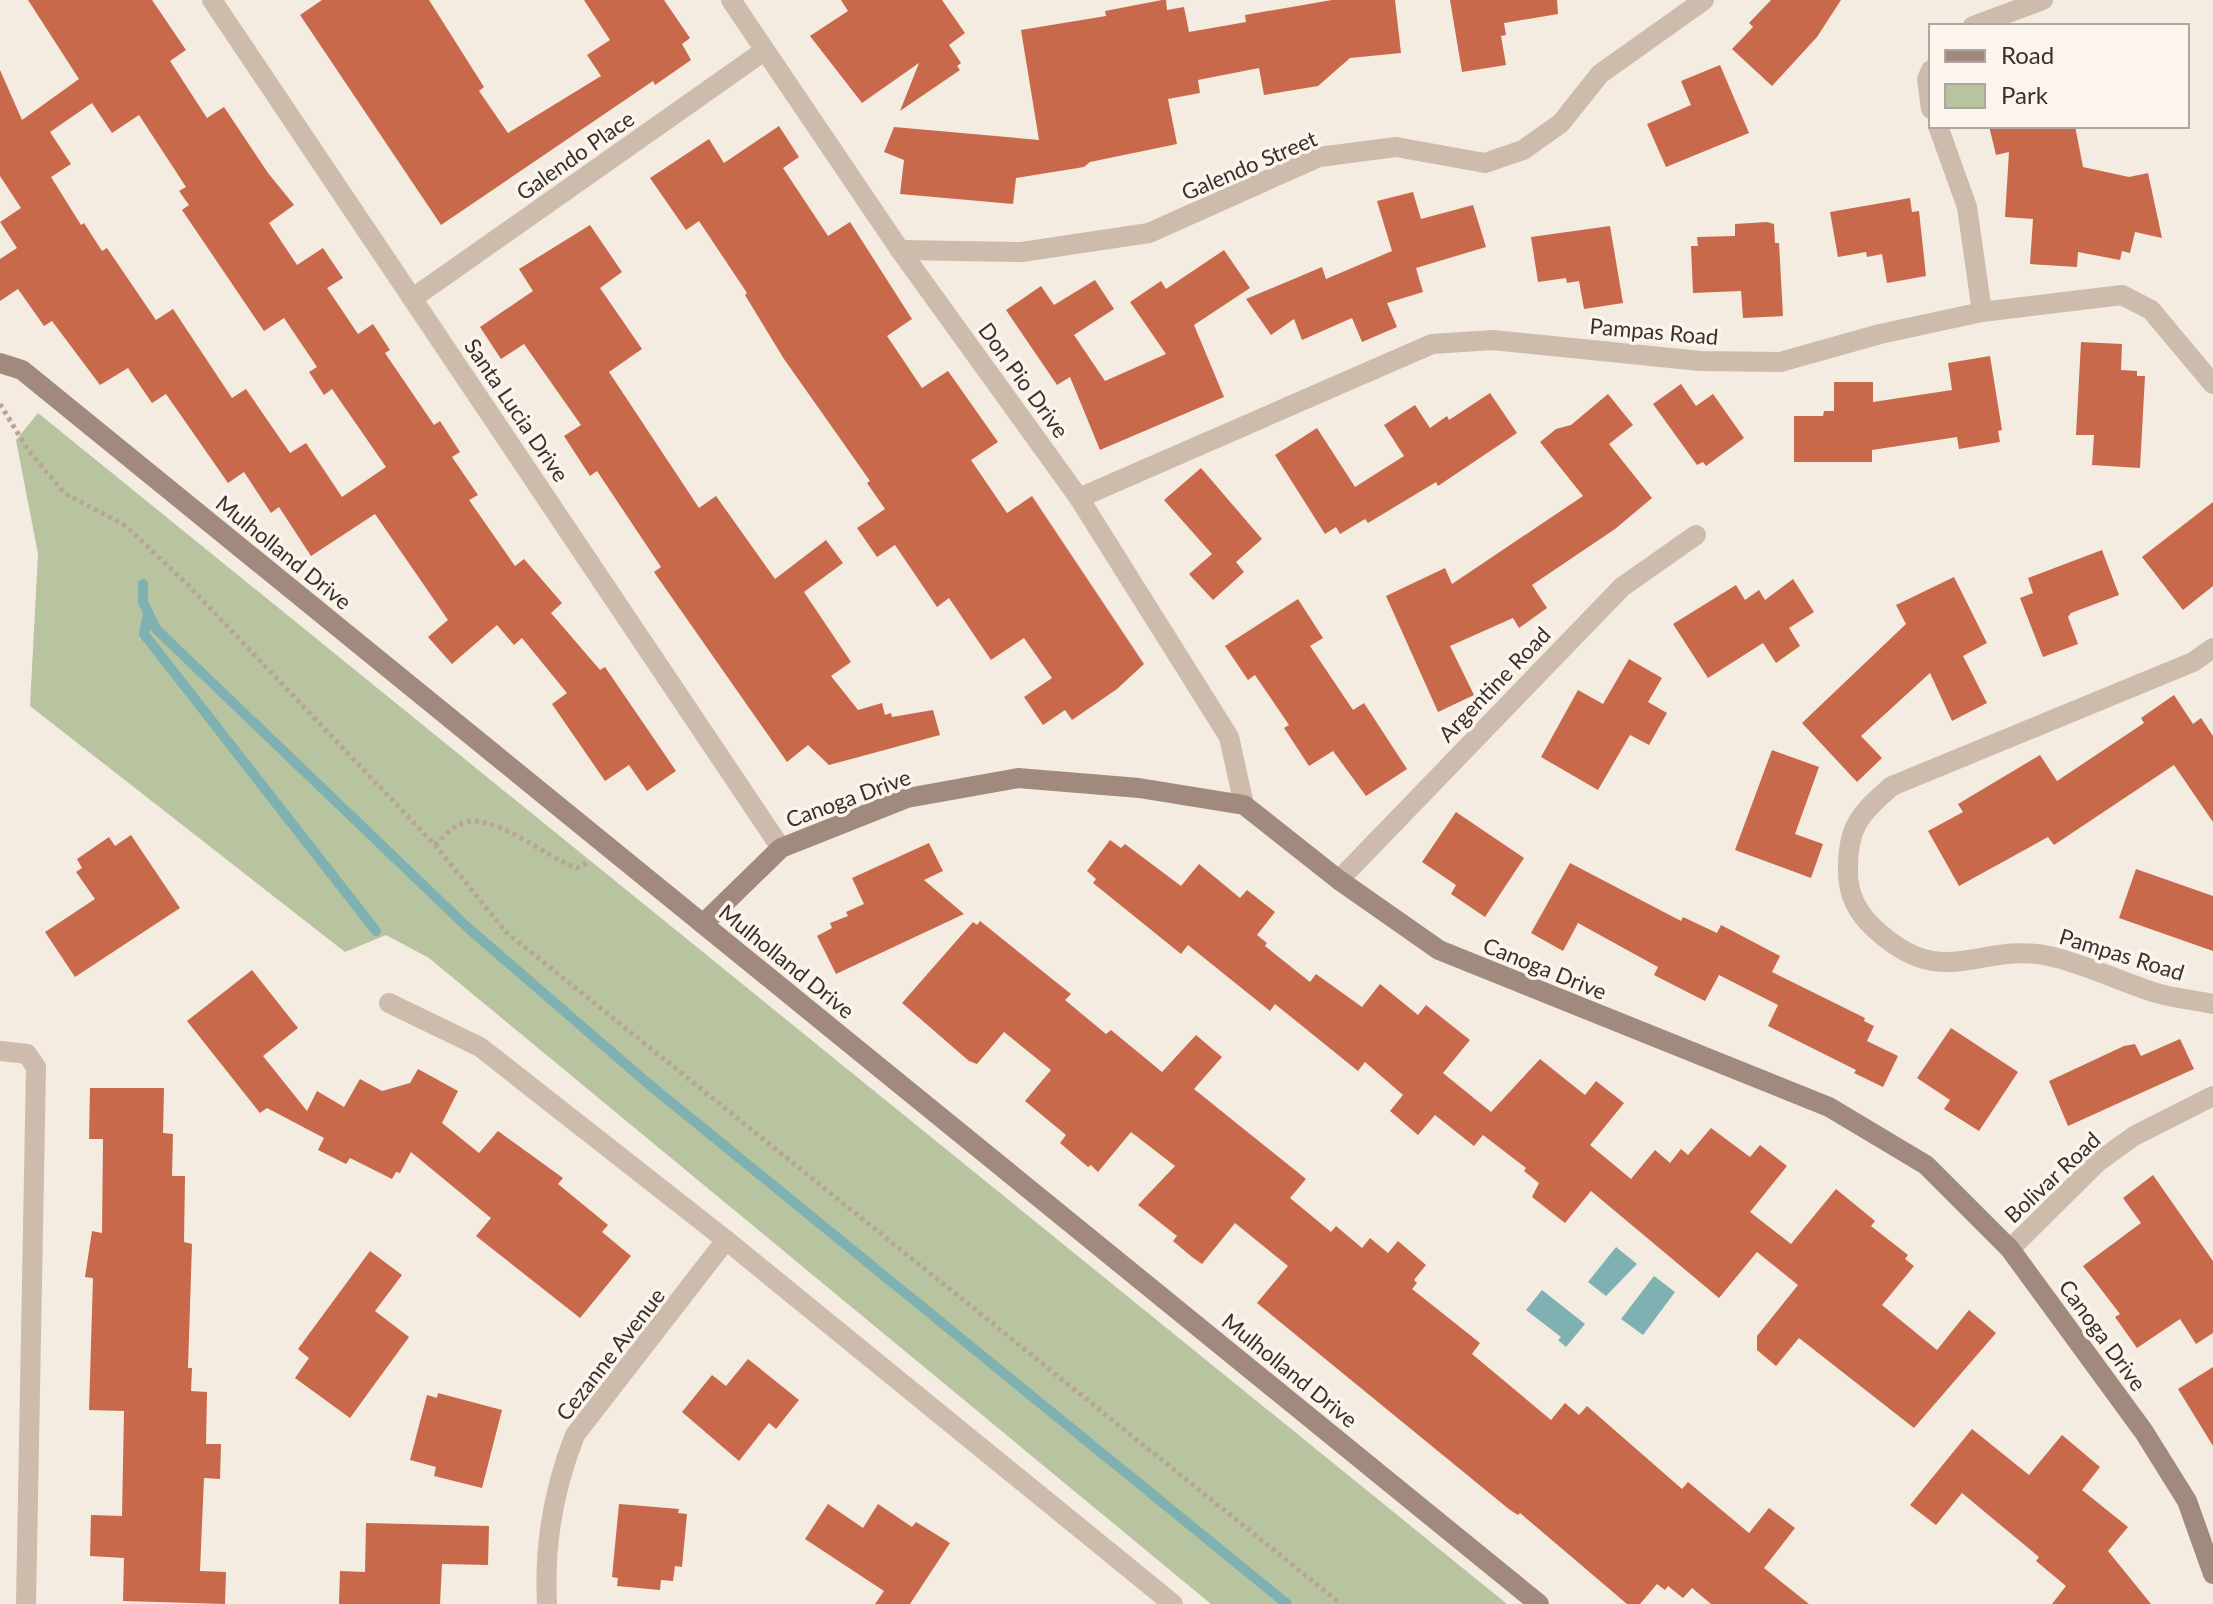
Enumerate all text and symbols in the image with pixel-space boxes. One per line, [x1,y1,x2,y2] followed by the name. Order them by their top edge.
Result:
[1929,24,2189,128] legend
[2001,40,2054,69] text: Road
[2001,80,2049,109] text: Park
[511,104,639,206] street label: Galendo Place
[1177,124,1321,206] street label: Galendo Street
[1589,312,1719,350] street label: Pampas Road
[973,317,1075,443] street label: Don Pio Drive
[459,333,575,487] street label: Santa Lucia Drive
[211,489,357,615] street label: Mulholland Drive
[1432,621,1556,747] street label: Argentine Road
[782,763,914,833] street label: Canoga Drive
[714,898,860,1024] street label: Mulholland Drive
[2056,922,2188,986] street label: Pampas Road
[1479,931,1611,1005] street label: Canoga Drive
[1999,1126,2105,1228] street label: Bolivar Road
[2054,1274,2152,1396] street label: Canoga Drive
[550,1282,670,1426] street label: Cezanne Avenue
[1217,1307,1363,1433] street label: Mulholland Drive

